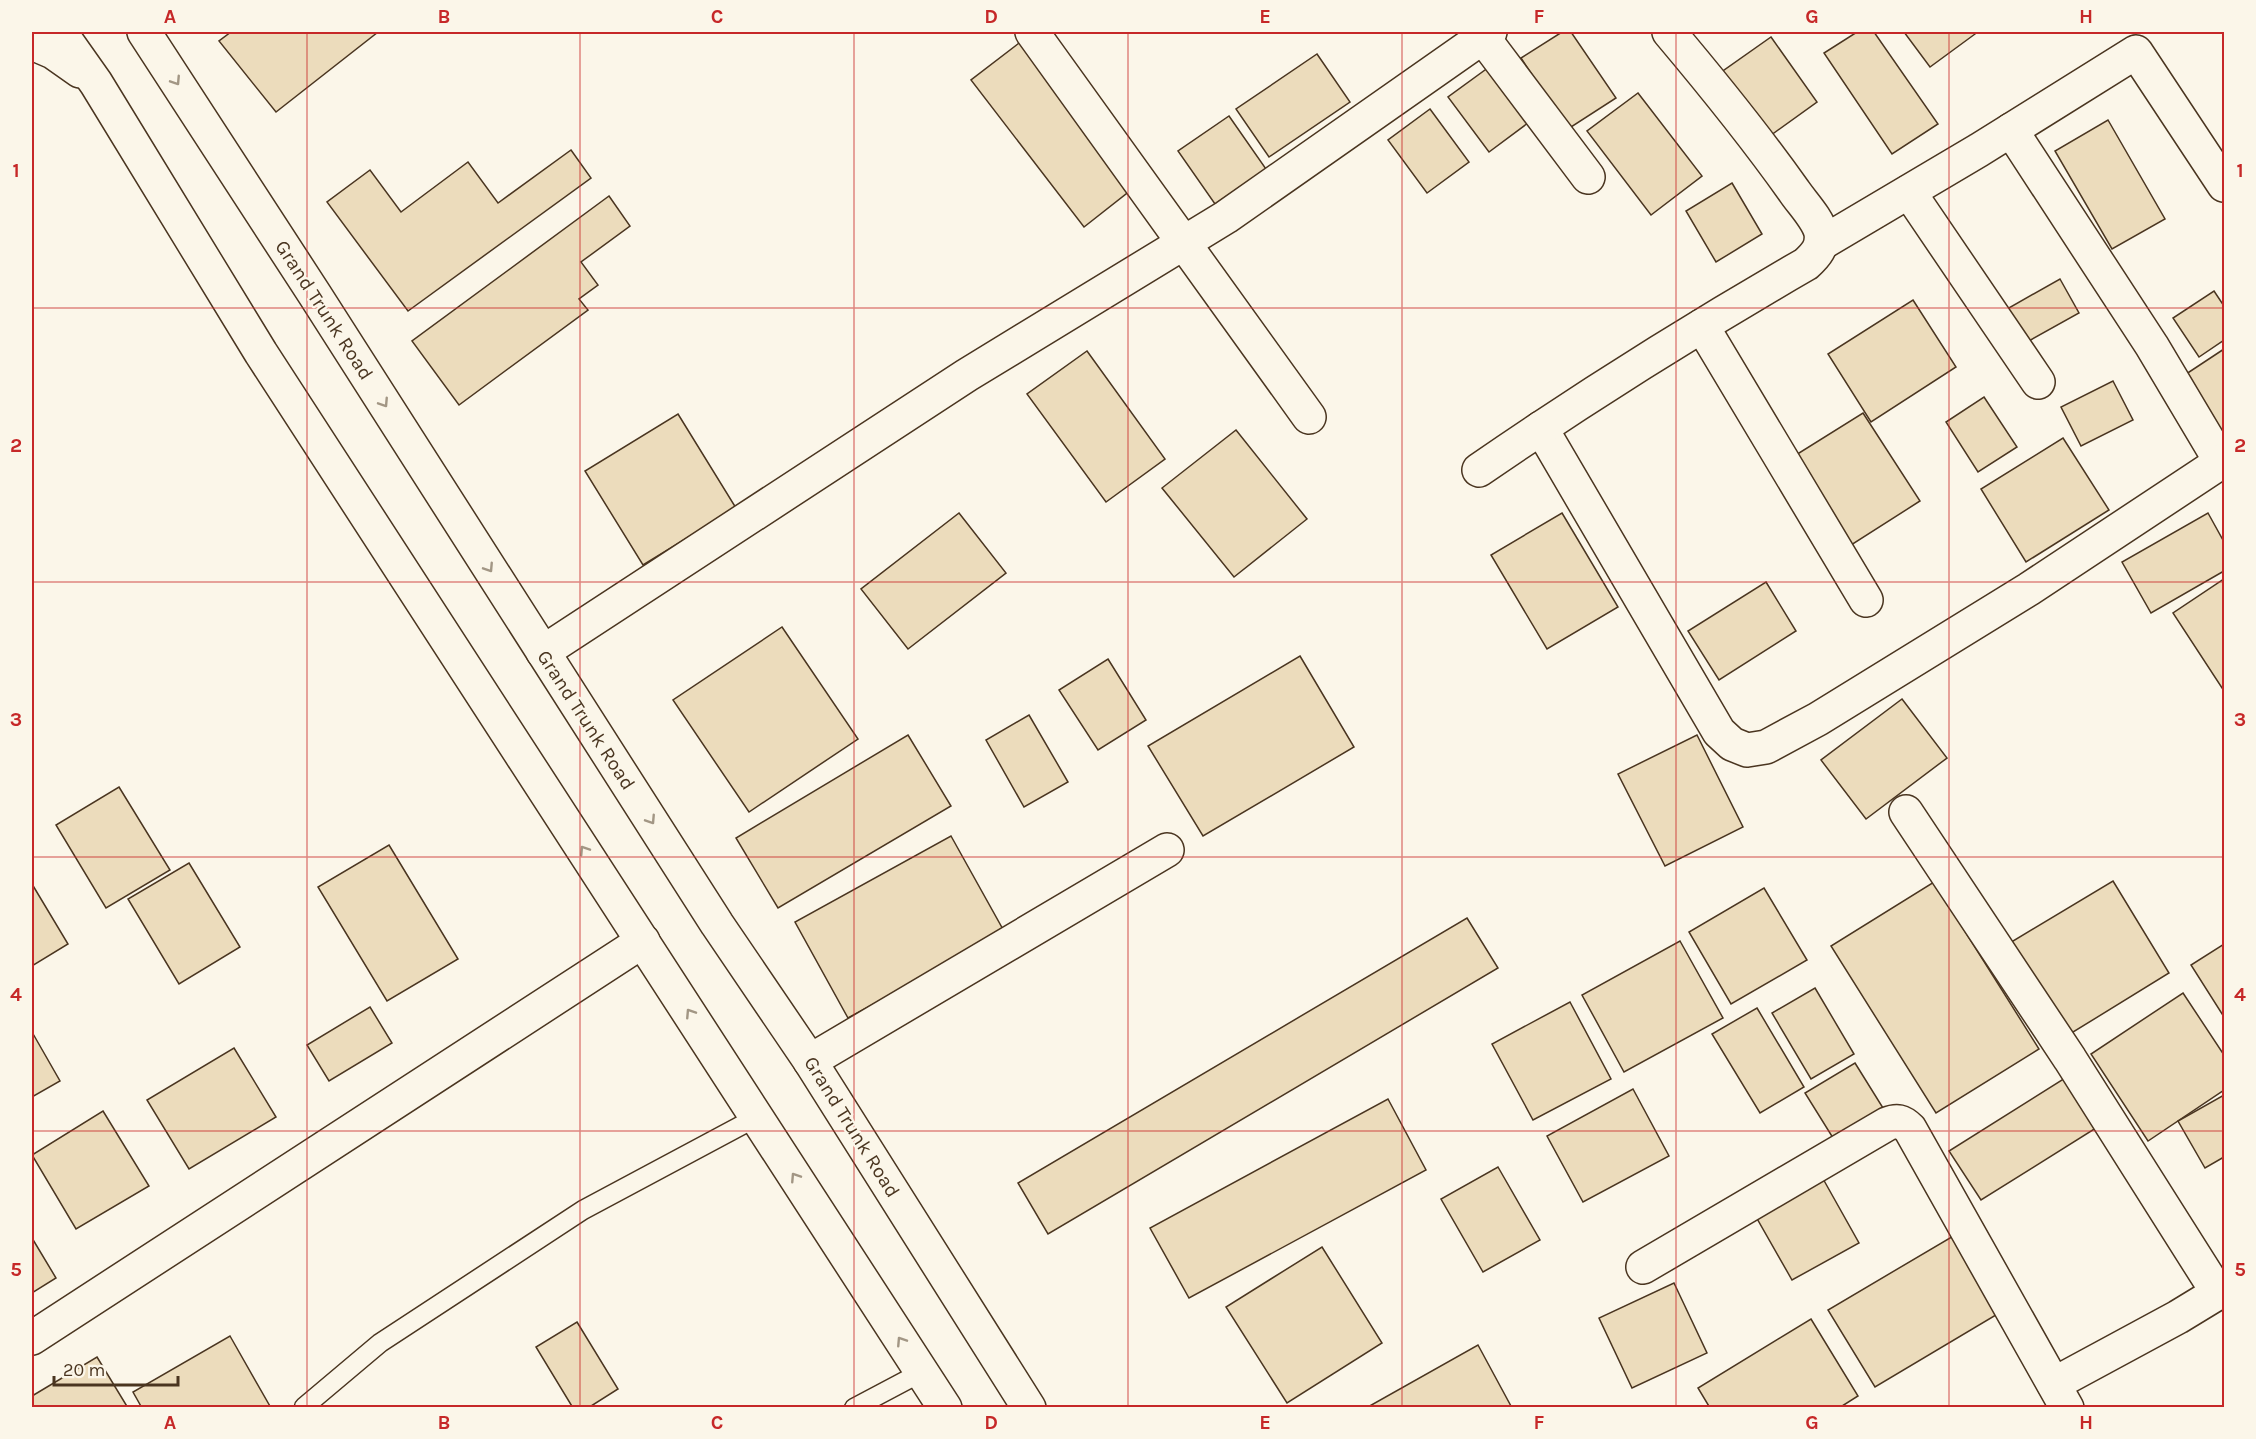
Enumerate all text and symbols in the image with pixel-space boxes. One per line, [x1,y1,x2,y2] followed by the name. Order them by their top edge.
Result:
[164,5,177,28] text: A
[438,5,450,28] text: B
[711,5,723,28] text: C
[984,5,998,28] text: D
[1259,5,1271,28] text: E
[1534,5,1545,28] text: F
[1805,5,1819,28] text: G
[2079,5,2093,28] text: H
[168,74,179,85] one-way arrow
[12,159,20,182] text: 1
[2236,159,2244,182] text: 1
[270,236,378,384] street label: Grand Trunk Road
[377,396,388,407] one-way arrow
[10,434,22,457] text: 2
[2234,434,2246,457] text: 2
[482,561,493,572] one-way arrow
[532,646,640,794] street label: Grand Trunk Road
[10,708,22,731] text: 3
[2234,708,2246,731] text: 3
[643,814,655,824] one-way arrow
[580,845,591,856] one-way arrow
[10,983,22,1006] text: 4
[2234,983,2246,1006] text: 4
[686,1009,697,1020] one-way arrow
[799,1052,905,1202] street label: Grand Trunk Road
[791,1173,803,1183] one-way arrow
[10,1258,22,1281] text: 5
[2234,1258,2246,1281] text: 5
[897,1337,909,1347] one-way arrow
[54,1349,178,1387] scale bar
[63,1359,105,1381] text: 20 m
[164,1411,177,1434] text: A
[438,1411,450,1434] text: B
[711,1411,723,1434] text: C
[984,1411,998,1434] text: D
[1259,1411,1271,1434] text: E
[1534,1411,1545,1434] text: F
[1805,1411,1819,1434] text: G
[2079,1411,2093,1434] text: H

